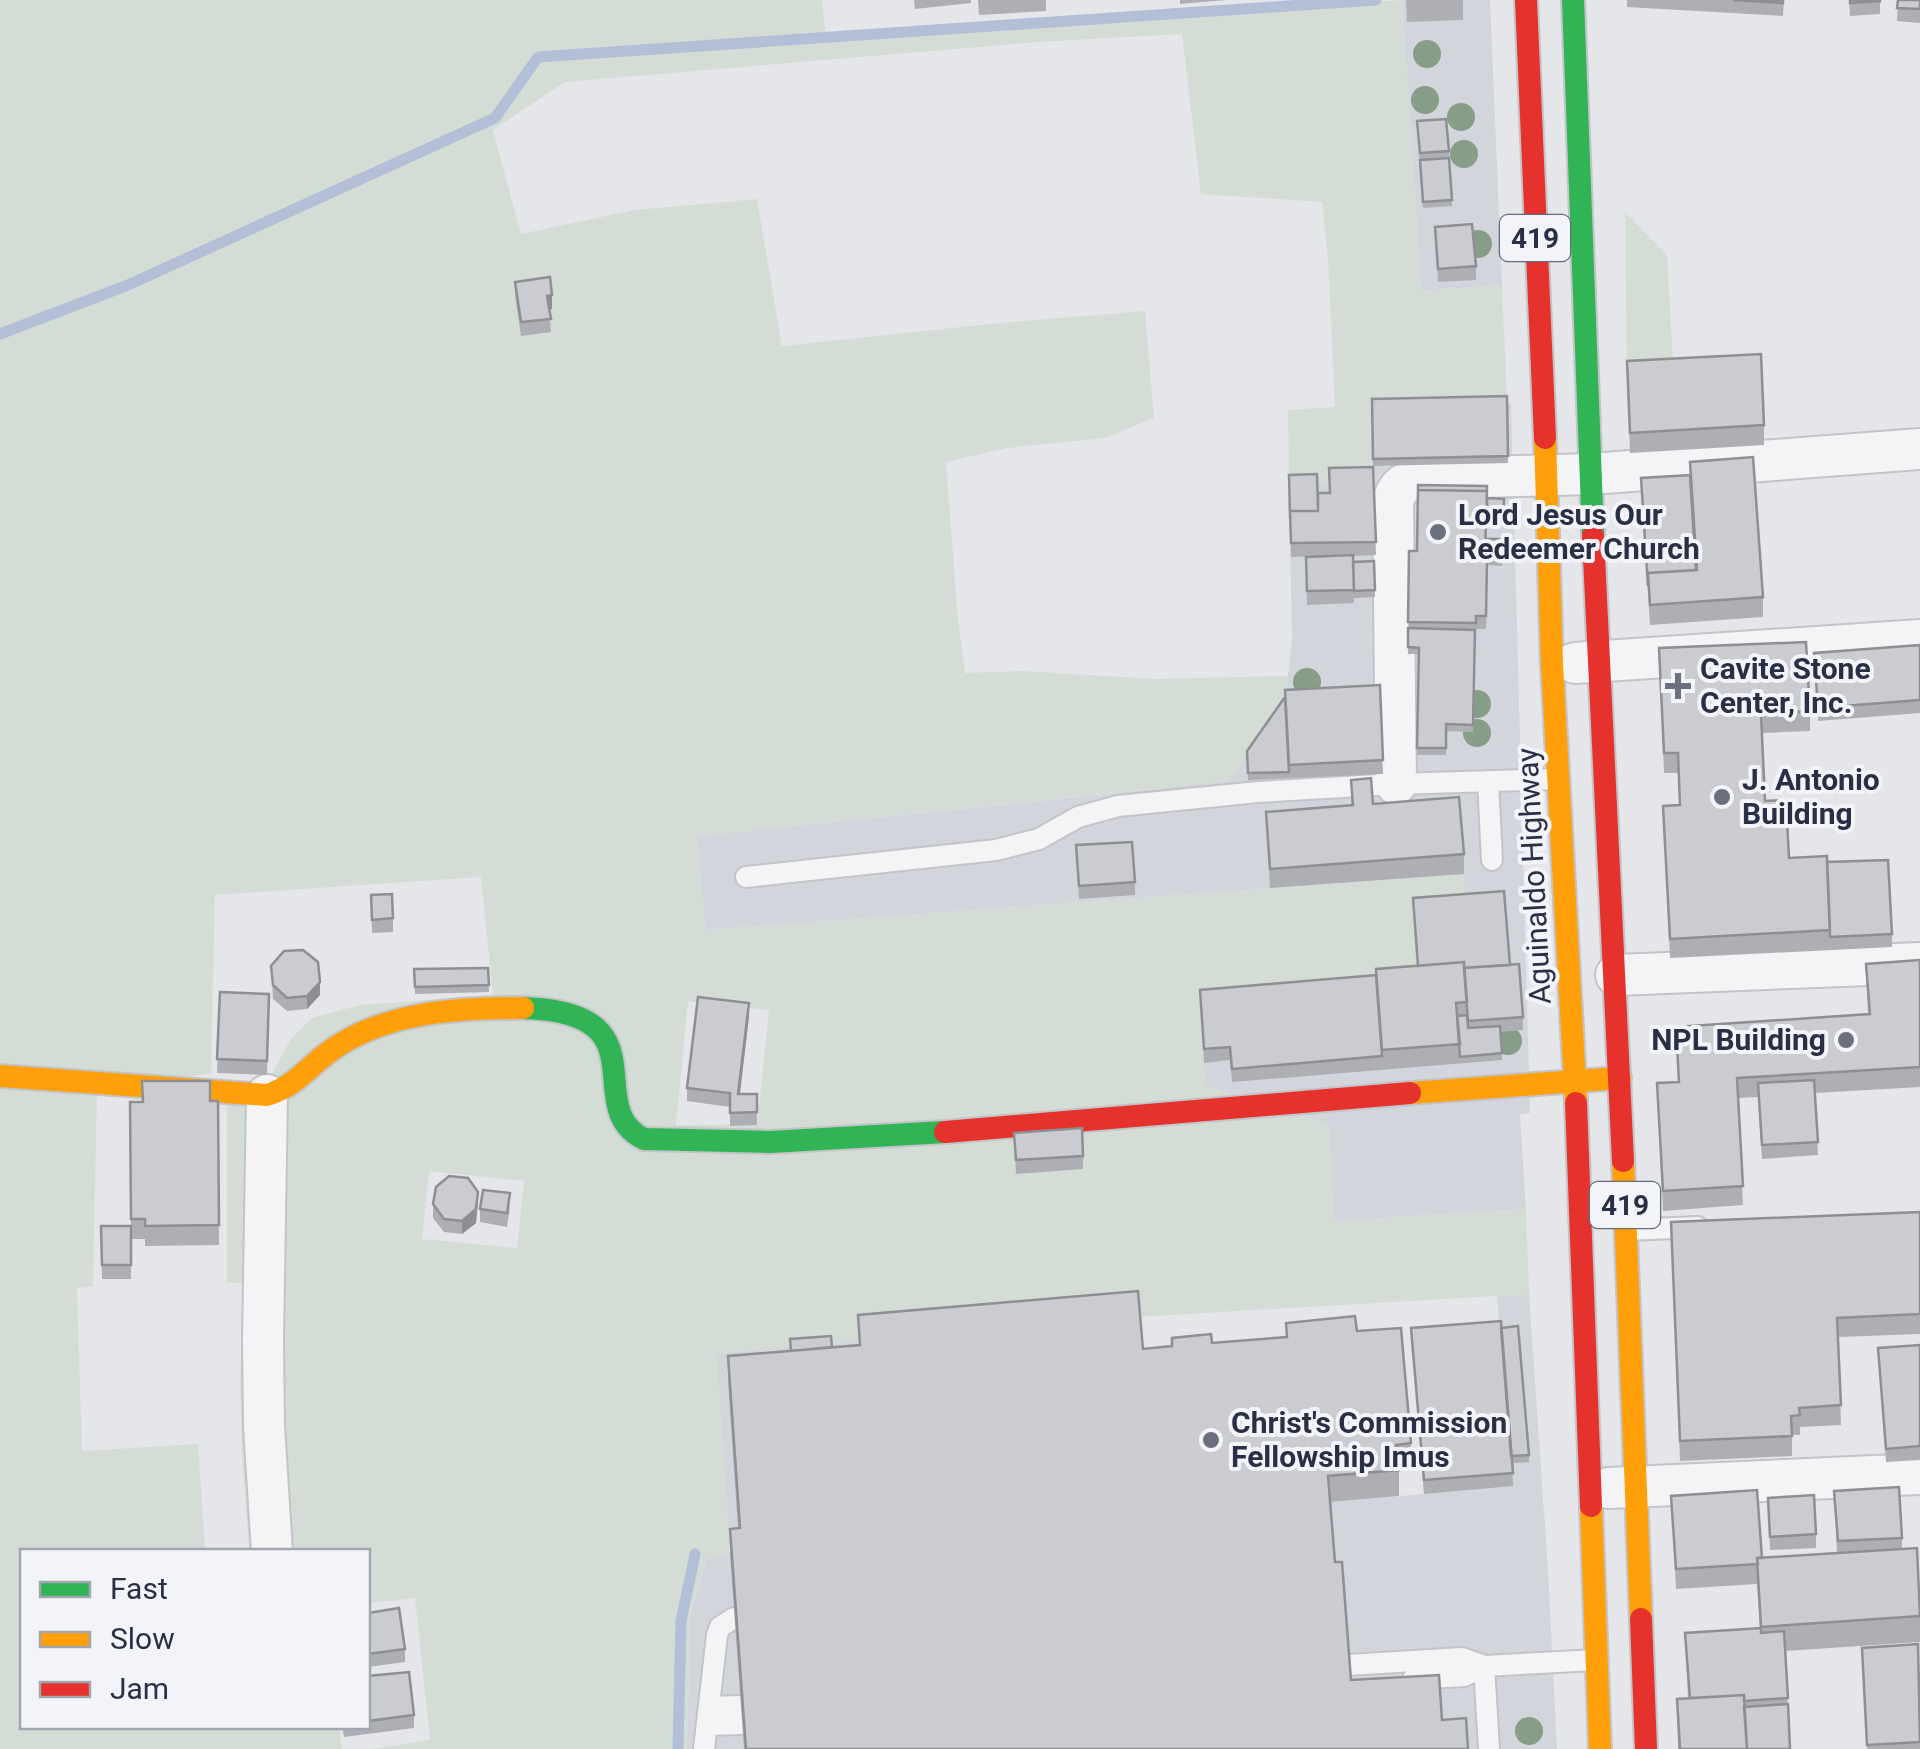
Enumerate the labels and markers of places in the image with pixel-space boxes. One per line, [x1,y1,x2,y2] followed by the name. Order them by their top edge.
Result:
[1458,497,1700,566] place label: Lord Jesus Our Redeemer Church
[1427,521,1449,543] marker: Lord Jesus Our Redeemer Church
[1700,651,1871,720] place label: Cavite Stone Center, Inc.
[1665,673,1691,699] marker: Cavite Stone Center, Inc.
[1742,762,1880,831] place label: J. Antonio Building
[1711,786,1733,808] marker: J. Antonio Building
[1651,1022,1826,1057] place label: NPL Building
[1835,1029,1857,1051] marker: NPL Building
[1231,1405,1507,1474] place label: Christ's Commission Fellowship Imus
[1200,1429,1222,1451] marker: Christ's Commission Fellowship Imus

